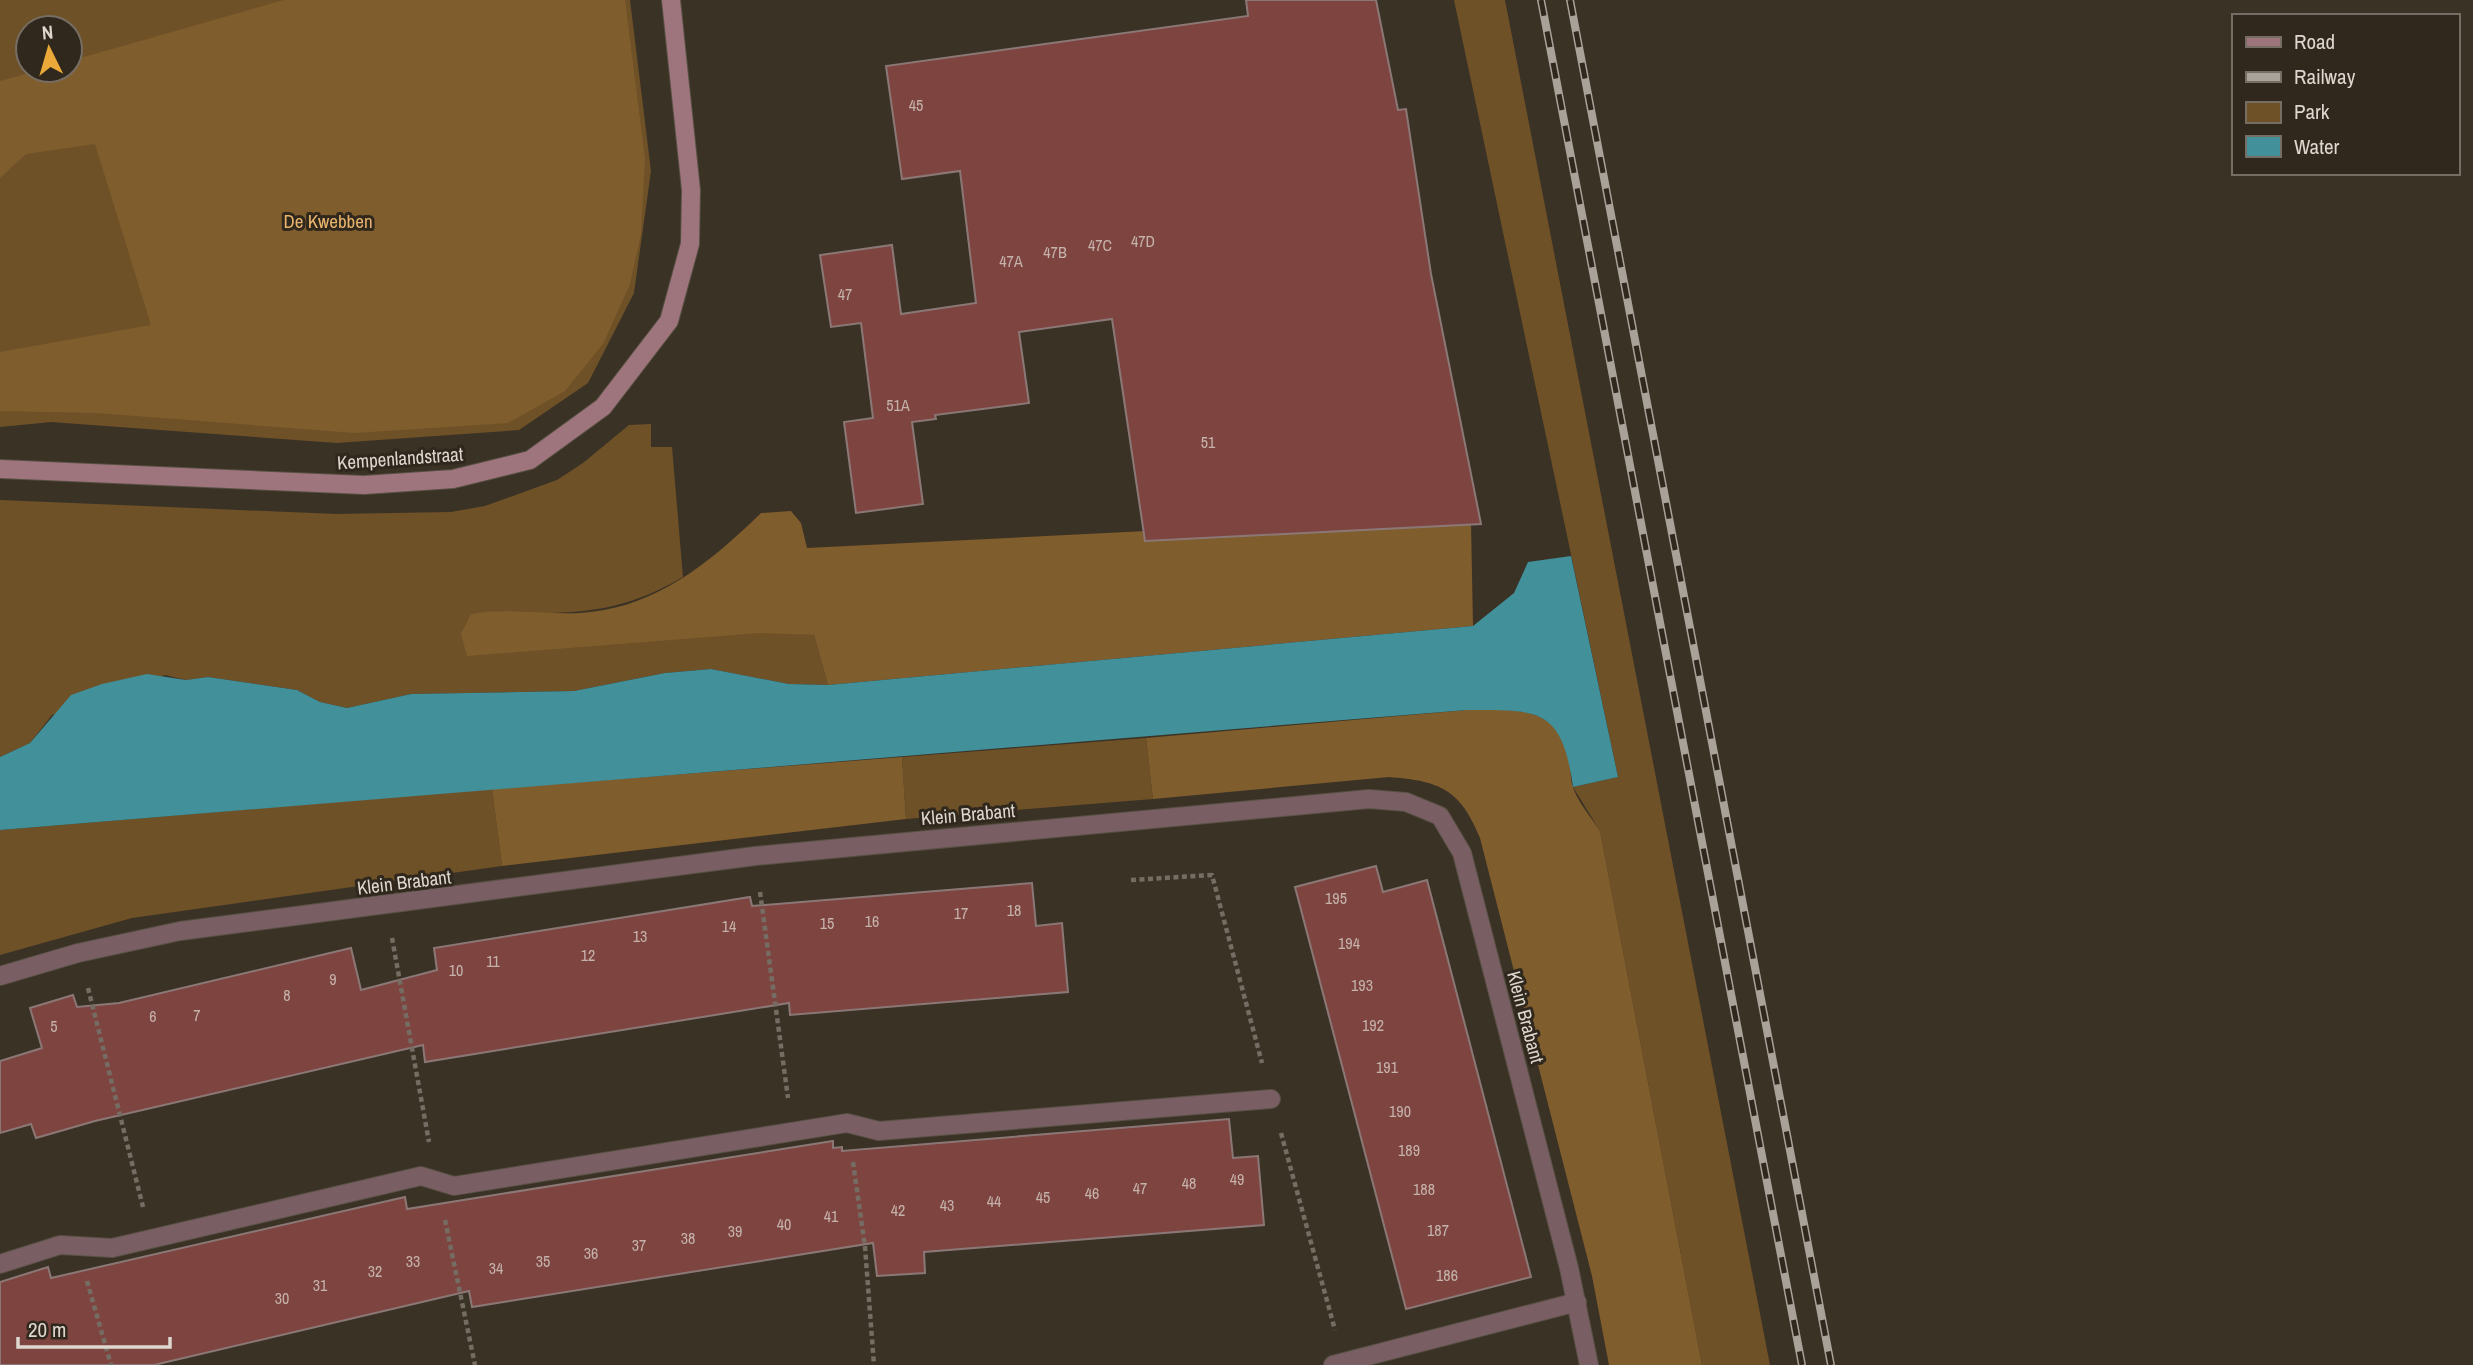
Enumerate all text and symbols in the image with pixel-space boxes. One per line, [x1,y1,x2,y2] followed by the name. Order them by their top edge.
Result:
[14,14,84,84] north arrow
[2232,14,2459,175] legend
[41,19,54,46] text: N
[2294,27,2335,56] text: Road
[2294,62,2356,91] text: Railway
[909,94,923,116] house number: 45
[2294,97,2330,126] text: Park
[2294,132,2340,161] text: Water
[283,208,373,234] park label: De Kwebben
[1131,230,1155,252] house number: 47D
[1088,234,1112,256] house number: 47C
[1043,241,1067,263] house number: 47B
[999,250,1023,272] house number: 47A
[838,283,852,305] house number: 47
[886,394,910,416] house number: 51A
[1201,431,1216,453] house number: 51
[336,441,465,475] street label: Kempenlandstraat
[920,797,1017,831] street label: Klein Brabant
[356,863,453,901] street label: Klein Brabant
[1325,887,1347,909] house number: 195
[1007,899,1021,921] house number: 18
[954,902,968,924] house number: 17
[865,910,879,932] house number: 16
[820,912,834,934] house number: 15
[722,915,736,937] house number: 14
[633,925,647,947] house number: 13
[1338,932,1360,954] house number: 194
[581,944,595,966] house number: 12
[486,950,501,972] house number: 11
[449,959,463,981] house number: 10
[329,968,337,990] house number: 9
[1501,968,1551,1067] street label: Klein Brabant
[1351,974,1373,996] house number: 193
[283,984,291,1006] house number: 8
[193,1004,201,1026] house number: 7
[149,1005,157,1027] house number: 6
[1362,1014,1384,1036] house number: 192
[50,1015,58,1037] house number: 5
[1376,1056,1399,1078] house number: 191
[1389,1100,1411,1122] house number: 190
[1398,1139,1420,1161] house number: 189
[1230,1168,1244,1190] house number: 49
[1182,1172,1196,1194] house number: 48
[1133,1177,1147,1199] house number: 47
[1413,1178,1435,1200] house number: 188
[1085,1182,1099,1204] house number: 46
[1036,1186,1050,1208] house number: 45
[987,1190,1001,1212] house number: 44
[940,1194,954,1216] house number: 43
[891,1199,905,1221] house number: 42
[824,1205,839,1227] house number: 41
[777,1213,791,1235] house number: 40
[1427,1219,1449,1241] house number: 187
[728,1220,742,1242] house number: 39
[681,1227,695,1249] house number: 38
[632,1234,646,1256] house number: 37
[584,1242,598,1264] house number: 36
[406,1250,420,1272] house number: 33
[536,1250,550,1272] house number: 35
[489,1257,503,1279] house number: 34
[368,1260,382,1282] house number: 32
[1436,1264,1458,1286] house number: 186
[313,1274,328,1296] house number: 31
[275,1287,289,1309] house number: 30
[18,1306,170,1350] scale bar
[28,1315,66,1344] text: 20 m

